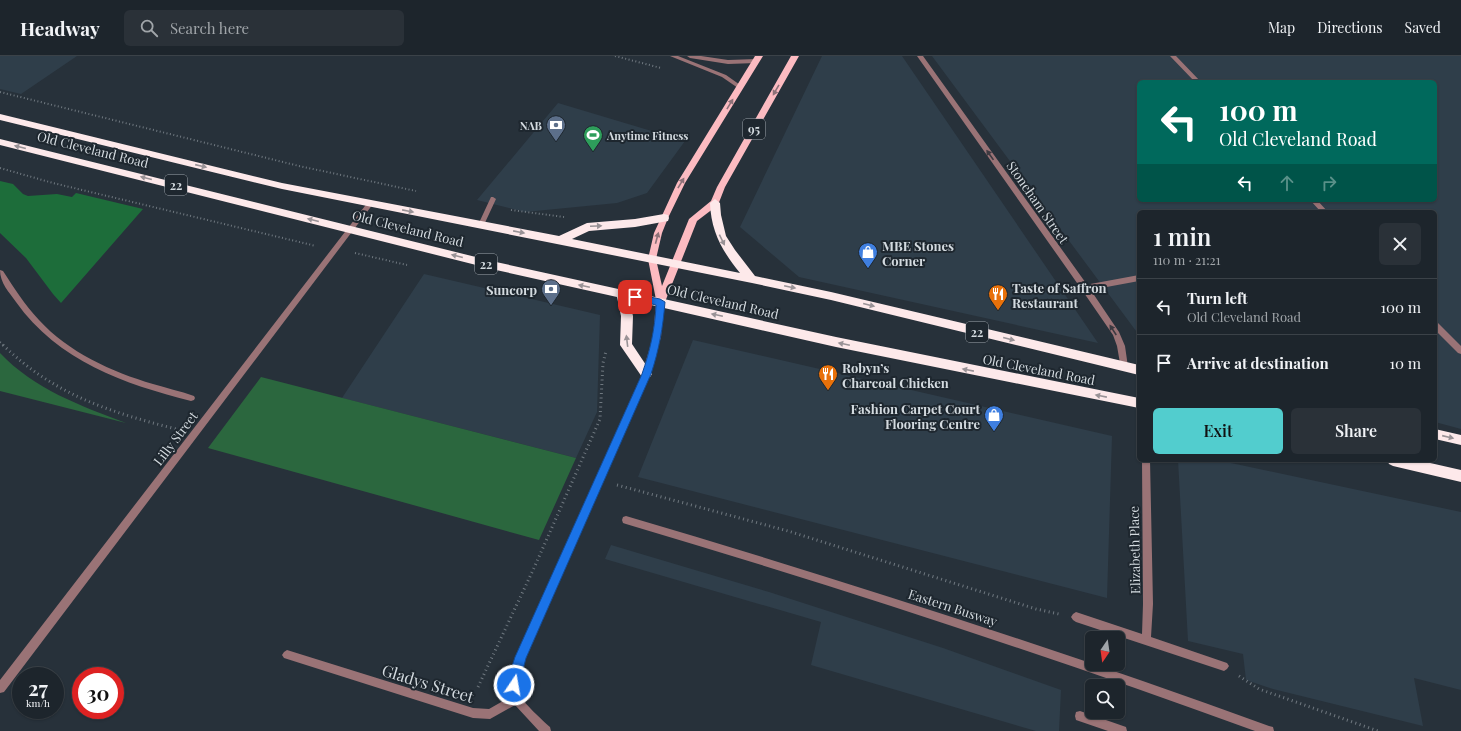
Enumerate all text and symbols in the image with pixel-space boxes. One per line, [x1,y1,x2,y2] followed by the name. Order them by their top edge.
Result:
[124,10,404,46] search box
[20,15,100,41] text: Headway
[138,17,160,39] icon: search
[170,18,249,38] text: Search here
[1268,18,1295,37] text: Map
[1317,18,1383,37] text: Directions
[1405,18,1441,37] text: Saved
[772,84,779,96] one-way arrow
[1219,91,1298,128] text: 100 m
[1153,96,1205,148] icon: left
[726,98,733,110] one-way arrow
[545,114,567,142] bank icon: NAB
[520,118,543,133] place label: NAB
[743,119,765,139] road number: 95
[582,124,604,152] sports icon: Anytime Fitness
[36,127,151,171] street label: Old Cleveland Road
[1219,127,1377,151] text: Old Cleveland Road
[606,128,688,143] place label: Anytime Fitness
[14,144,26,150] one-way arrow
[986,149,994,160] one-way arrow
[1003,157,1073,247] street label: Stoneham Street
[195,164,207,170] one-way arrow
[1234,172,1256,194] icon: left
[1276,172,1298,194] icon: ahead
[1318,172,1340,194] icon: right
[140,174,152,180] one-way arrow
[165,175,187,195] road number: 22
[678,177,685,189] one-way arrow
[351,206,466,250] street label: Old Cleveland Road
[402,208,415,214] one-way arrow
[307,216,319,222] one-way arrow
[1153,220,1211,252] text: 1 min
[590,223,602,230] one-way arrow
[1379,223,1421,265] button: close
[513,229,525,235] one-way arrow
[654,232,660,244] one-way arrow
[719,235,725,246] one-way arrow
[882,237,954,269] place label: MBE Stones Corner
[857,241,879,269] shop icon: MBE Stones Corner
[1153,251,1221,268] text: 110 m · 21:21
[451,253,464,259] one-way arrow
[475,254,497,274] road number: 22
[540,278,562,306] bank icon: Suncorp
[1012,279,1107,311] place label: Taste of Saffron Restaurant
[618,280,652,314] pin
[666,280,781,322] street label: Old Cleveland Road
[486,281,537,298] place label: Suncorp
[578,282,590,288] one-way arrow
[987,283,1009,311] restaurant icon: Taste of Saffron Restaurant
[784,285,797,291] one-way arrow
[624,286,646,308] icon: arrive
[1187,288,1248,308] text: Turn left
[1153,296,1175,318] icon: left
[1380,297,1421,317] text: 100 m
[863,303,875,309] one-way arrow
[1187,308,1301,325] text: Old Cleveland Road
[711,312,723,318] one-way arrow
[966,322,988,342] road number: 22
[1109,325,1117,335] one-way arrow
[624,334,630,347] one-way arrow
[1003,337,1015,343] one-way arrow
[838,340,850,346] one-way arrow
[981,350,1097,388] street label: Old Cleveland Road
[1153,352,1175,374] icon: arrive
[1187,353,1329,373] text: Arrive at destination
[1389,353,1421,373] text: 10 m
[842,359,949,391] place label: Robyn’s Charcoal Chicken
[817,363,839,391] restaurant icon: Robyn’s Charcoal Chicken
[962,366,974,372] one-way arrow
[1095,393,1107,399] one-way arrow
[851,400,980,432] place label: Fashion Carpet Court Flooring Centre
[983,404,1005,432] shop icon: Fashion Carpet Court Flooring Centre
[149,407,201,468] street label: Lilly Street
[1153,408,1283,454] button: Exit
[1291,408,1421,454] button: Share
[1442,435,1454,441] one-way arrow
[1125,505,1143,594] street label: Elizabeth Place
[906,585,1000,630] street label: Eastern Busway
[1085,631,1125,671] north arrow
[1085,631,1125,719] map controls
[379,659,477,707] street label: Gladys Street
[493,664,535,706] position arrow
[72,667,124,719] speed limit sign: 30
[28,674,48,701] text: 27
[1085,679,1125,719] button: search
[26,696,50,710] text: km/h

